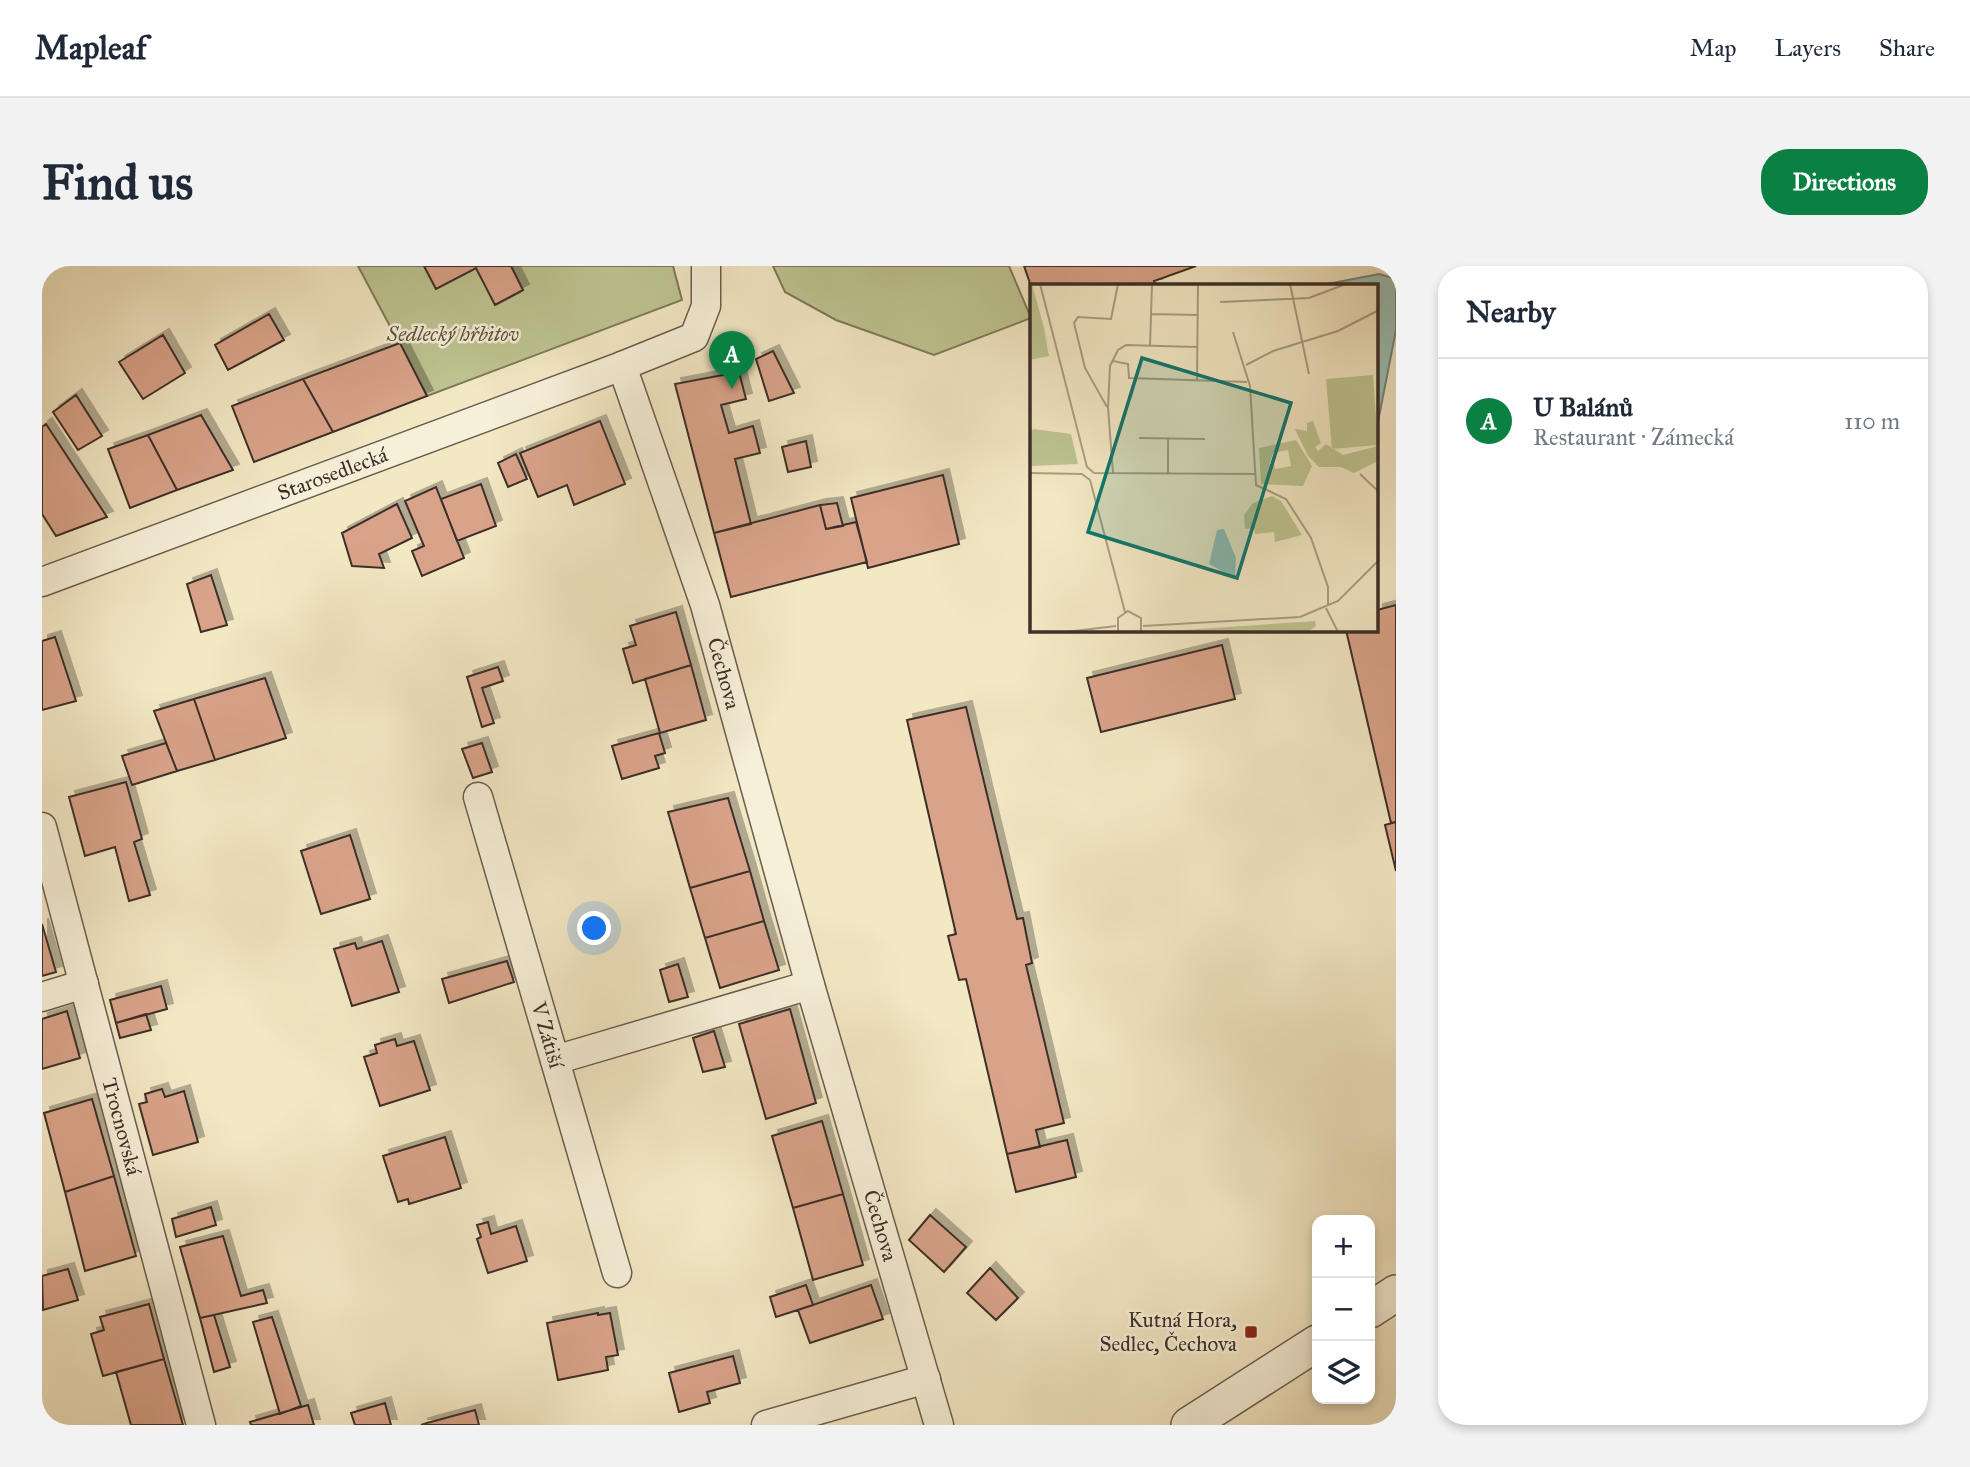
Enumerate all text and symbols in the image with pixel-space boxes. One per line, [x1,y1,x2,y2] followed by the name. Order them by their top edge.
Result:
[35,28,147,68] text: Mapleaf
[1690,33,1737,63] text: Map
[1775,33,1841,63] text: Layers
[1879,33,1935,63] text: Share
[1761,149,1928,215] button: Directions
[42,153,193,212] text: Find us
[1030,284,1378,632] inset map
[1466,294,1556,330] text: Nearby
[386,321,519,347] park label: Sedlecký hřbitov
[709,331,755,389] pin: A
[1533,391,1633,423] text: U Balánů
[1481,407,1497,435] text: A
[1844,407,1900,435] text: 110 m
[1533,423,1734,451] text: Restaurant · Zámecká
[274,441,391,506] street label: Starosedlecká
[702,635,746,712] street label: Čechova
[577,911,611,945] your location
[525,998,570,1072] street label: V Zátiší
[96,1075,147,1178] street label: Trocnovská
[858,1187,903,1264] street label: Čechova
[1312,1215,1375,1404] map controls
[1312,1215,1375,1278] button: +
[1312,1278,1375,1341] button: −
[1099,1307,1237,1357] place label: Kutná Hora, Sedlec, Čechova
[1243,1324,1259,1340] marker: Kutná Hora, Sedlec, Čechova
[1312,1341,1375,1404] button: layers

